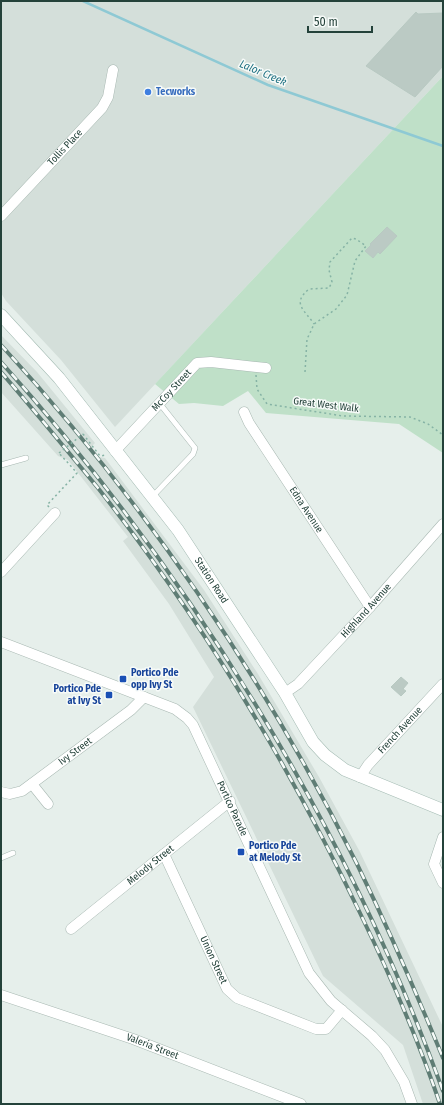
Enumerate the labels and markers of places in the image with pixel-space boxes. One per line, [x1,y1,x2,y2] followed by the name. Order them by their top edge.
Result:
[156,86,196,98] place label: Tecworks
[143,87,153,97] marker: Tecworks
[131,667,179,691] place label: Portico Pde opp Ivy St
[118,674,128,684] marker: Portico Pde opp Ivy St
[54,683,101,707] place label: Portico Pde at Ivy St
[104,690,114,700] marker: Portico Pde at Ivy St
[249,840,301,864] place label: Portico Pde at Melody St
[236,847,246,857] marker: Portico Pde at Melody St

